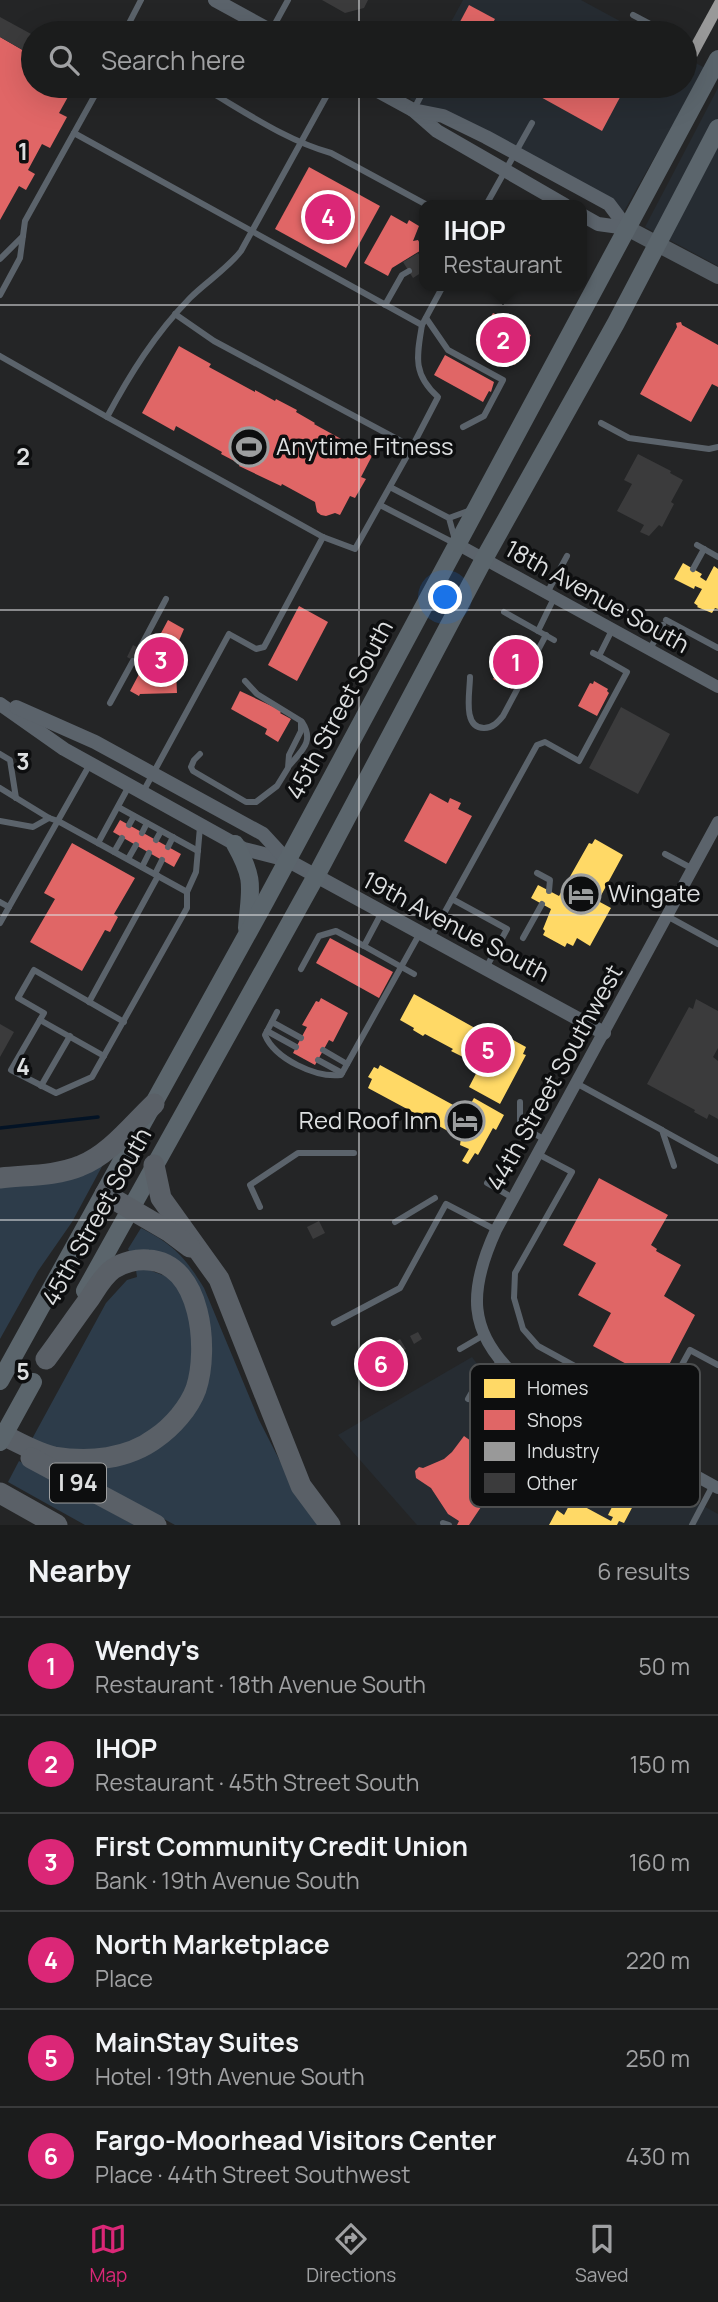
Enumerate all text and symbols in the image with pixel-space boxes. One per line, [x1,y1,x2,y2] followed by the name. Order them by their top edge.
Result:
[21,21,697,98] search box
[45,41,83,79] icon: search
[101,42,246,78] text: Search here
[18,135,28,167] text: 1
[305,191,351,243] pin: 4
[419,200,587,291] popup
[443,212,506,248] text: IHOP
[443,248,563,280] text: Restaurant
[480,314,526,366] pin: 2
[228,426,270,468] sports icon: Anytime Fitness
[276,429,454,462] place label: Anytime Fitness
[16,440,30,472] text: 2
[500,531,696,660] street label: 18th Avenue South
[428,580,462,614] your location
[277,614,400,805] street label: 45th Street South
[138,634,184,686] pin: 3
[493,636,539,688] pin: 1
[16,745,30,777] text: 3
[358,863,556,989] street label: 19th Avenue South
[560,873,602,915] hotel icon: Wingate
[608,876,701,909] place label: Wingate
[478,958,630,1196] street label: 44th Street Southwest
[465,1024,511,1076] pin: 5
[16,1050,30,1082] text: 4
[444,1100,486,1142] hotel icon: Red Roof Inn
[299,1103,438,1136] place label: Red Roof Inn
[33,1121,158,1311] street label: 45th Street South
[358,1338,404,1390] pin: 6
[16,1355,30,1387] text: 5
[470,1364,700,1507] legend
[527,1375,588,1401] text: Homes
[527,1407,582,1433] text: Shops
[527,1438,600,1464] text: Industry
[50,1464,106,1502] road number: I 94
[527,1470,578,1496] text: Other
[28,1550,131,1591] text: Nearby
[597,1555,690,1587] text: 6 results
[95,1632,199,1668] text: Wendy's
[46,1650,56,1682] text: 1
[639,1650,690,1682] text: 50 m
[95,1668,426,1700] text: Restaurant · 18th Avenue South
[95,1730,157,1766] text: IHOP
[44,1748,58,1780] text: 2
[630,1748,690,1780] text: 150 m
[95,1766,419,1798] text: Restaurant · 45th Street South
[95,1828,468,1864] text: First Community Credit Union
[44,1846,58,1878] text: 3
[629,1846,690,1878] text: 160 m
[95,1864,360,1896] text: Bank · 19th Avenue South
[95,1926,330,1962] text: North Marketplace
[44,1944,58,1976] text: 4
[626,1944,690,1976] text: 220 m
[95,1962,153,1994] text: Place
[95,2024,299,2060] text: MainStay Suites
[44,2042,58,2074] text: 5
[625,2042,690,2074] text: 250 m
[95,2060,365,2092] text: Hotel · 19th Avenue South
[95,2122,496,2158] text: Fargo-Moorhead Visitors Center
[44,2140,58,2172] text: 6
[626,2140,690,2172] text: 430 m
[95,2158,411,2190] text: Place · 44th Street Southwest
[89,2220,127,2288] tab: Map
[306,2220,396,2288] tab: Directions
[575,2220,629,2288] tab: Saved

